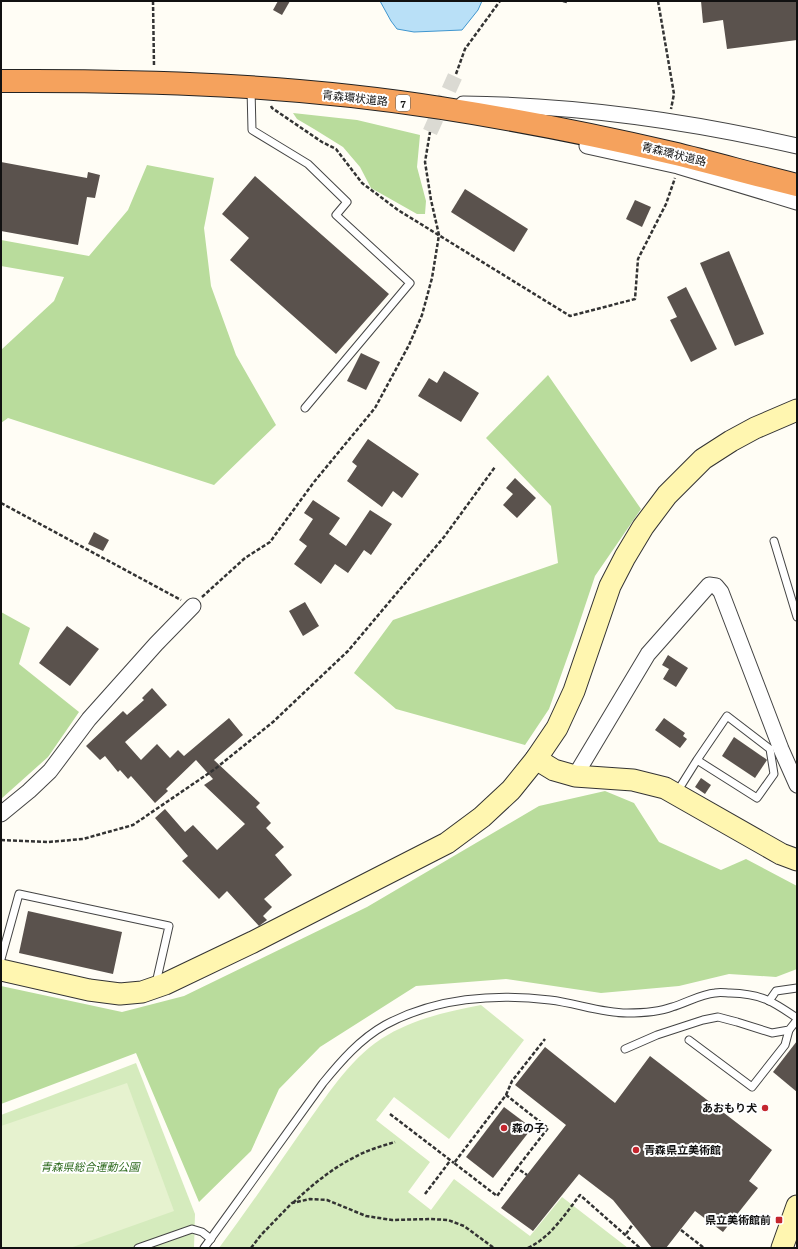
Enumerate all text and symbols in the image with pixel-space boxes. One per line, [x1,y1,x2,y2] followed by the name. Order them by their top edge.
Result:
[321,89,388,108] street label: 青森環状道路
[396,95,410,111] road number: 7
[640,140,707,169] street label: 青森環状道路
[702,1102,757,1115] place label: あおもり犬
[760,1103,770,1113] marker: あおもり犬
[512,1122,545,1135] place label: 森の子
[499,1123,509,1133] marker: 森の子
[644,1144,721,1157] place label: 青森県立美術館
[631,1145,641,1155] marker: 青森県立美術館
[41,1161,141,1174] park label: 青森県総合運動公園
[705,1214,771,1227] place label: 県立美術館前
[774,1215,784,1225] marker: 県立美術館前

